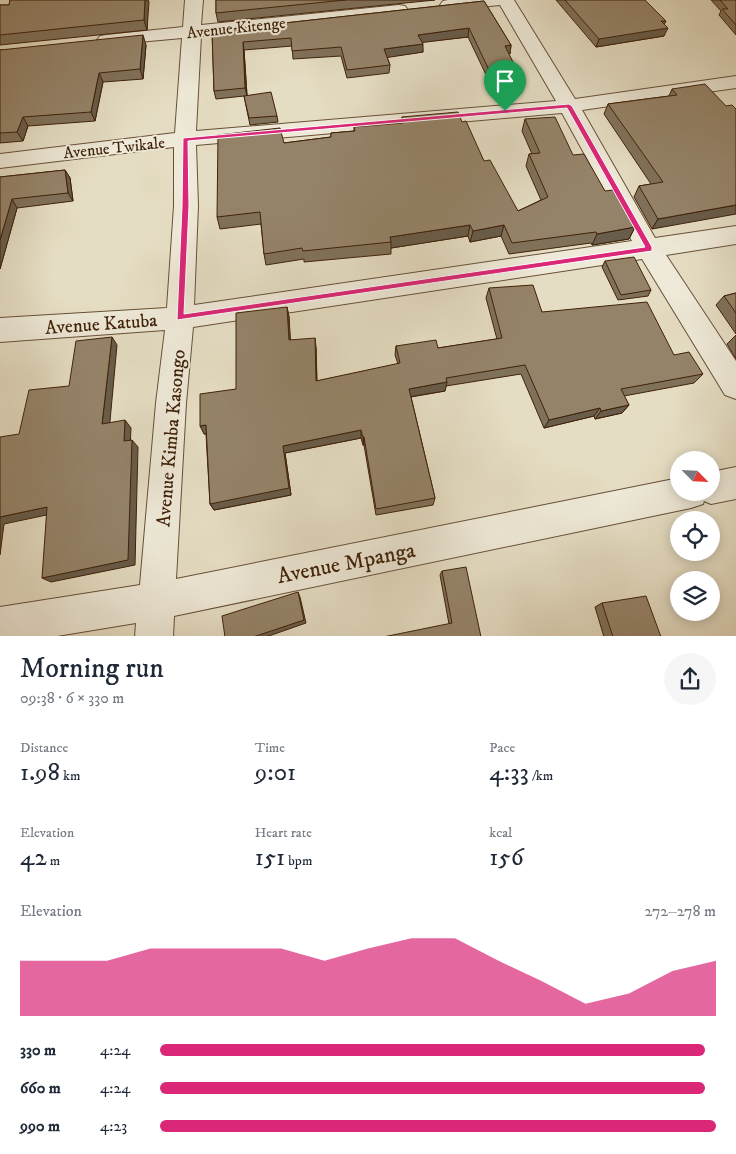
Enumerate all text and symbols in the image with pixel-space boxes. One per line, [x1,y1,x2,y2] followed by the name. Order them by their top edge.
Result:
[186,13,287,43] street label: Avenue Kitenge
[484,60,526,111] pin
[491,67,519,95] icon: arrive
[62,133,166,163] street label: Avenue Twikale
[44,309,158,340] street label: Avenue Katuba
[152,349,191,528] street label: Avenue Kimba Kasongo
[670,451,720,501] north arrow
[670,451,720,621] map controls
[670,511,720,561] button: locate
[275,537,418,590] street label: Avenue Mpanga
[670,571,720,621] button: layers
[20,651,164,686] text: Morning run
[664,653,716,705] button: share
[20,688,124,708] text: 09:38 · 6 × 330 m
[20,739,68,757] text: Distance
[255,739,285,757] text: Time
[489,739,515,757] text: Pace
[20,757,60,788] text: 1.98
[255,757,296,788] text: 9:01
[489,757,529,788] text: 4:33
[60,767,81,785] text: km
[529,767,553,785] text: /km
[20,824,74,842] text: Elevation
[255,824,312,842] text: Heart rate
[489,824,512,842] text: kcal
[20,842,47,873] text: 42
[255,842,285,873] text: 151
[489,842,524,873] text: 156
[47,852,60,870] text: m
[285,852,312,870] text: bpm
[20,901,82,921] text: Elevation
[644,901,716,921] text: 272–278 m
[20,1040,56,1060] text: 330 m
[100,1040,130,1060] text: 4:24
[20,1078,61,1098] text: 660 m
[100,1078,130,1098] text: 4:24
[20,1116,60,1136] text: 990 m
[100,1116,127,1136] text: 4:23

